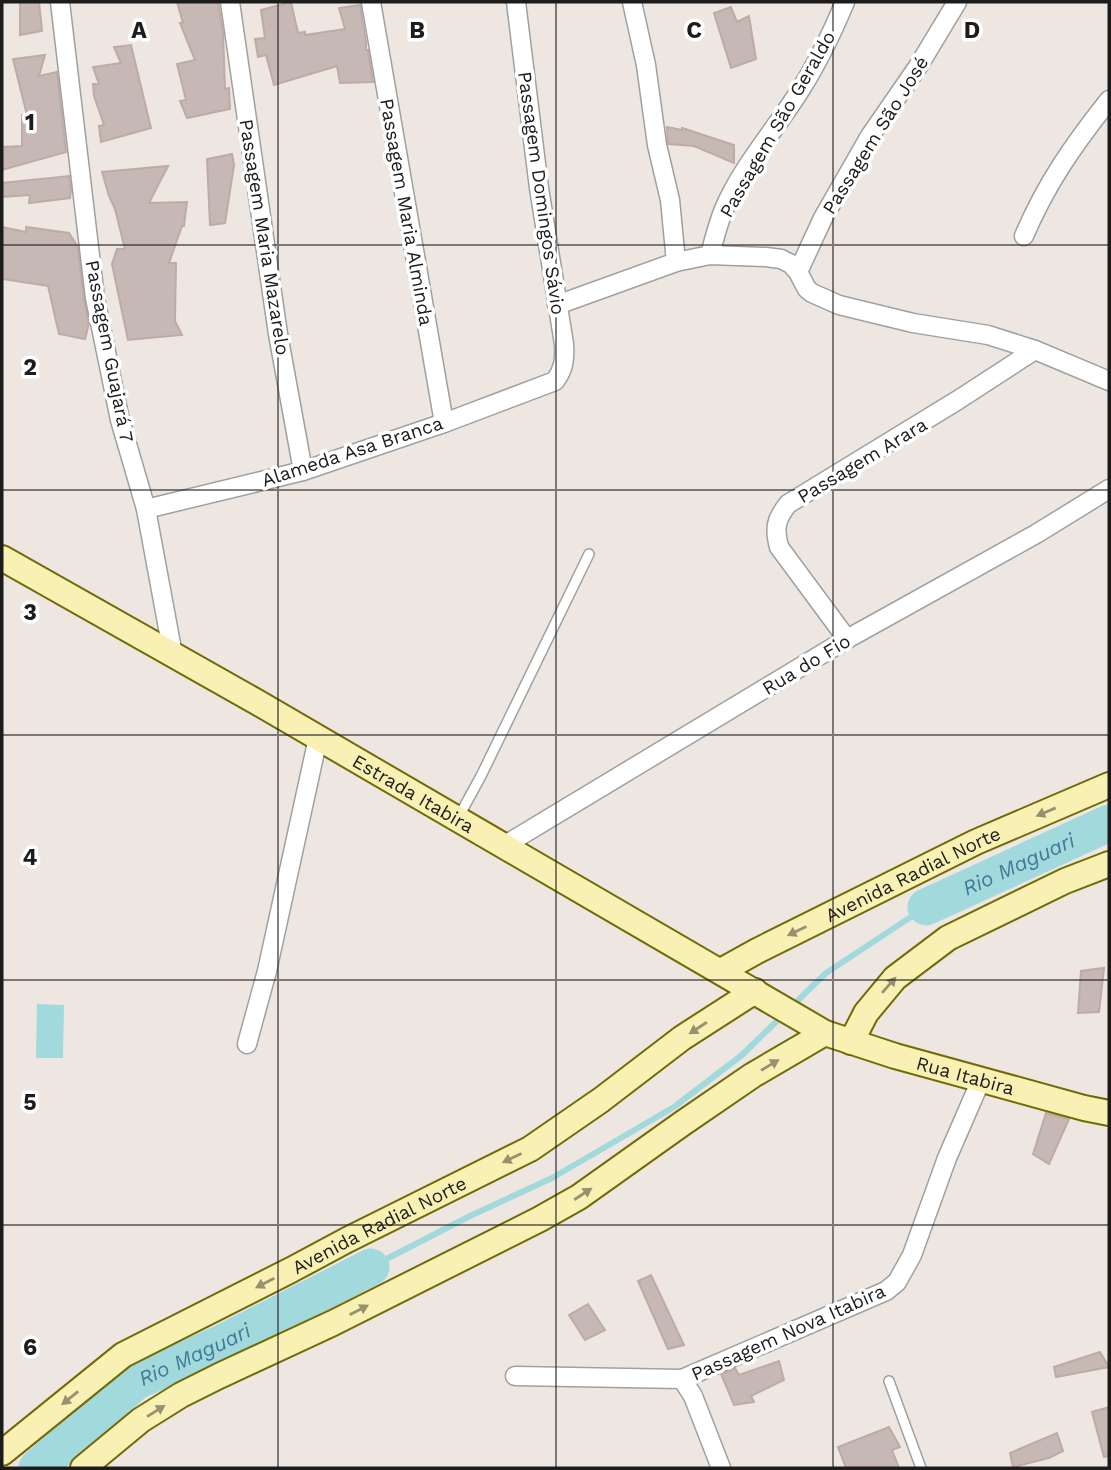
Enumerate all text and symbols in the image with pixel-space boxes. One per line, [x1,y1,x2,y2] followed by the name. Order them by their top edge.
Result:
[131,17,147,44] text: A
[409,17,425,44] text: B
[686,17,702,44] text: C
[964,17,980,44] text: D
[715,27,840,222] street label: Passagem São Geraldo
[817,52,933,219] street label: Passagem São José
[513,70,570,316] street label: Passagem Domingos Sávio
[375,97,438,328] street label: Passagem Maria Alminda
[25,109,35,136] text: 1
[234,117,295,357] street label: Passagem Maria Mazarelo
[81,258,138,444] street label: Passagem Guajará 7
[23,354,37,381] text: 2
[259,411,446,492] street label: Alameda Asa Branca
[793,413,931,508] street label: Passagem Arara
[23,599,37,626] text: 3
[758,629,855,700] street label: Rua do Fio
[348,749,478,838] street label: Estrada Itabira
[1036,806,1057,817] one-way arrow
[822,822,1004,927] street label: Avenida Radial Norte
[958,827,1079,900] water label: Rio Maguari
[23,844,38,871] text: 4
[787,926,807,937] one-way arrow
[881,977,896,994] one-way arrow
[688,1021,707,1034] one-way arrow
[914,1051,1017,1100] street label: Rua Itabira
[761,1059,780,1072] one-way arrow
[23,1089,37,1116] text: 5
[502,1153,522,1164] one-way arrow
[288,1172,470,1279] street label: Avenida Radial Norte
[573,1188,593,1201] one-way arrow
[255,1278,275,1289] one-way arrow
[688,1279,889,1386] street label: Passagem Nova Itabira
[349,1305,369,1316] one-way arrow
[135,1317,255,1391] water label: Rio Maguari
[23,1334,37,1361] text: 6
[61,1390,79,1405] one-way arrow
[146,1405,165,1418] one-way arrow

